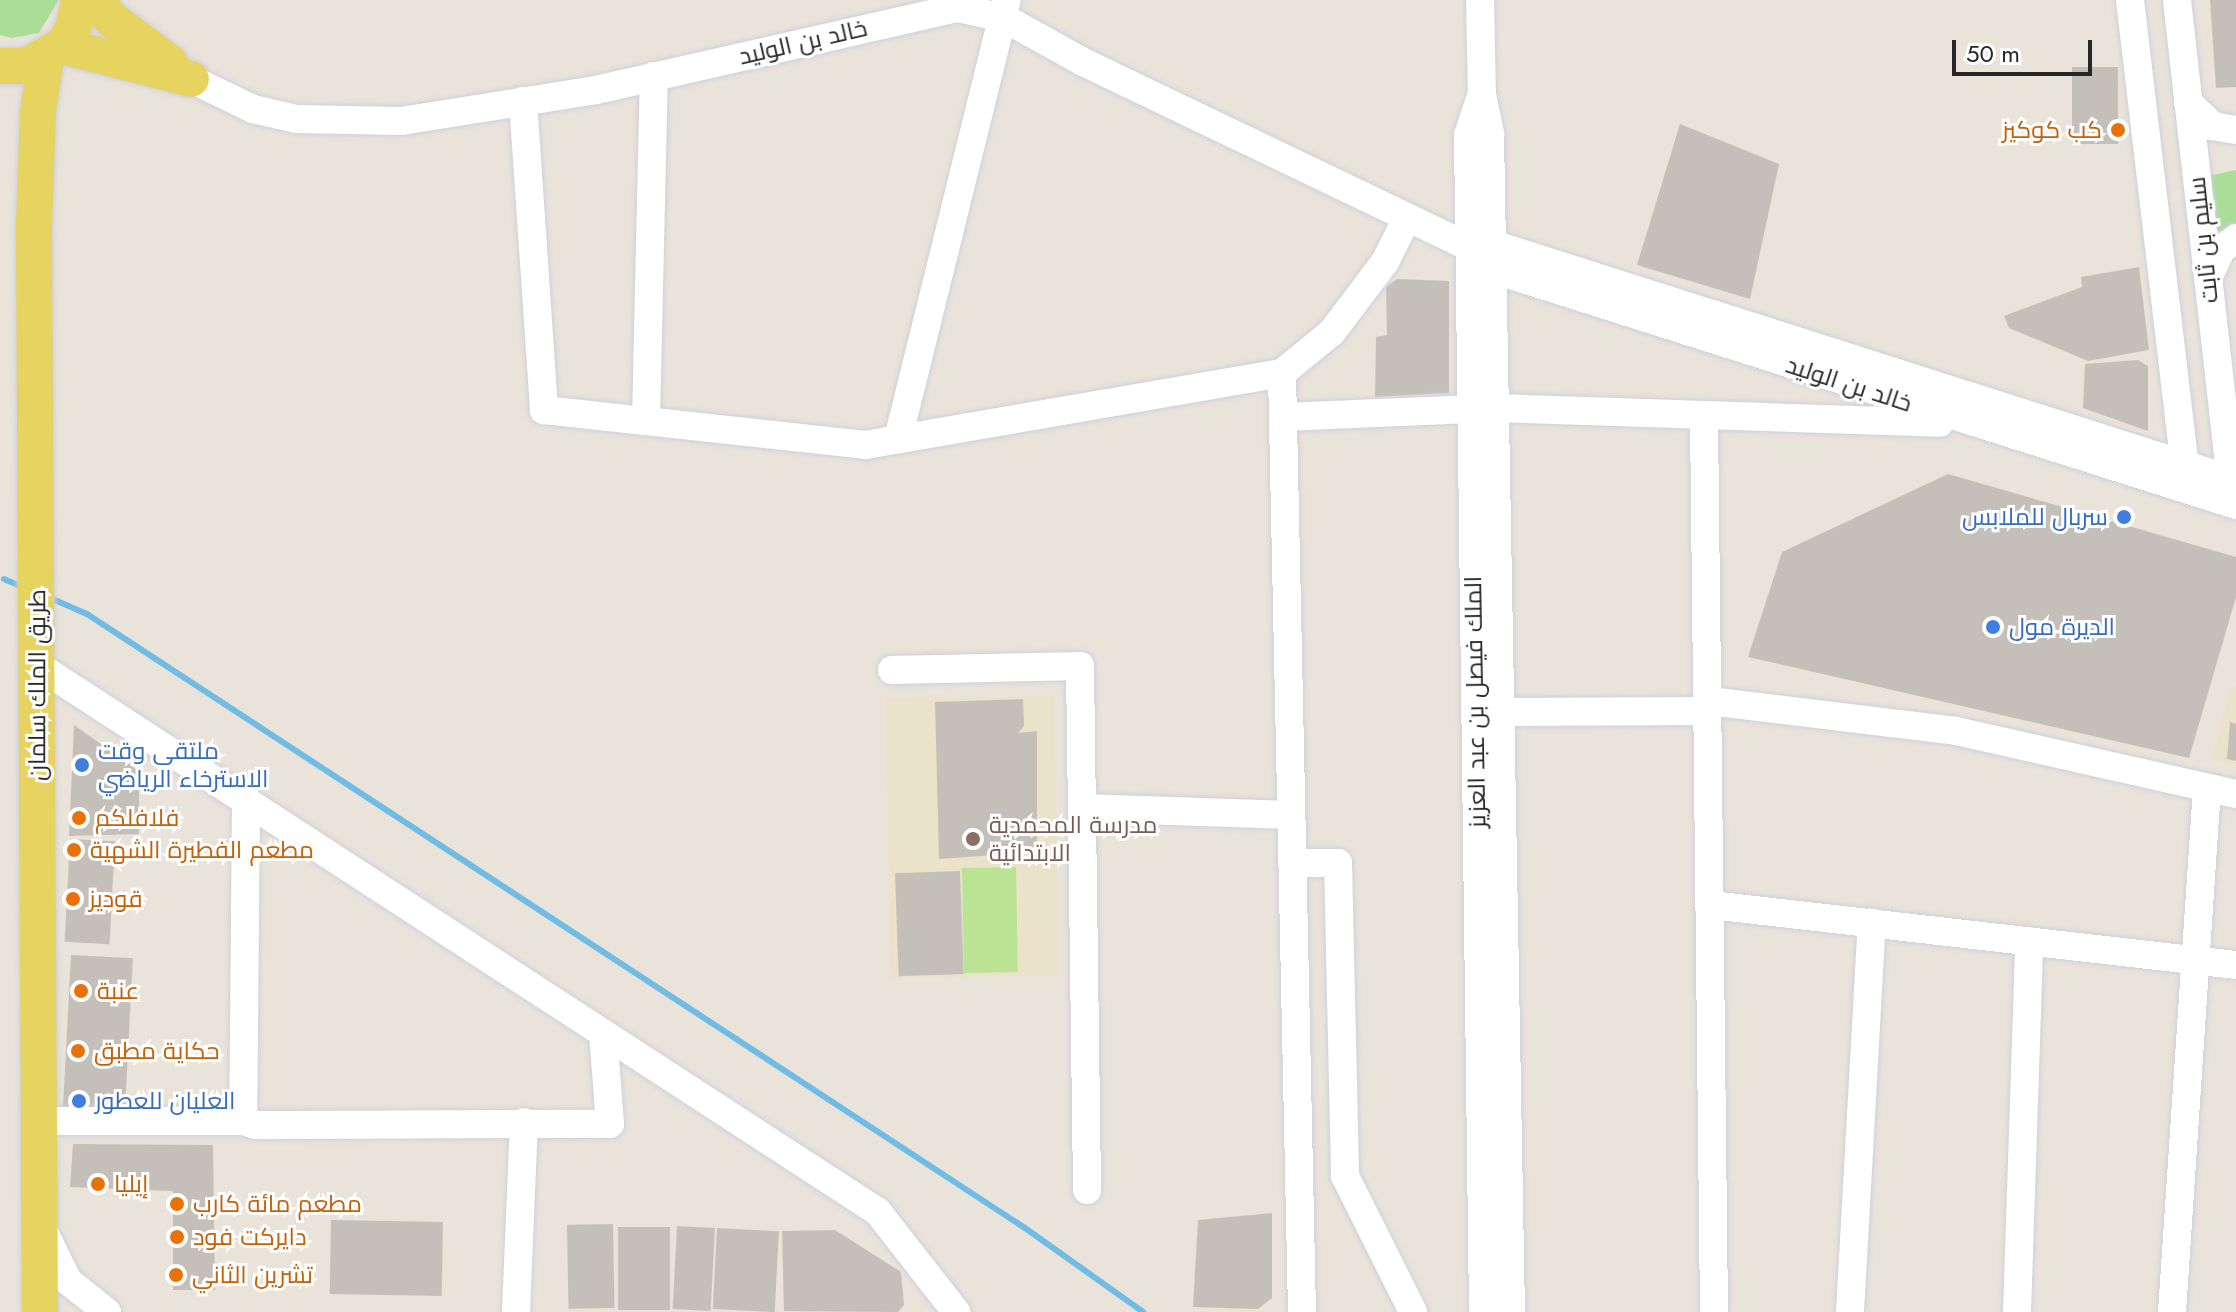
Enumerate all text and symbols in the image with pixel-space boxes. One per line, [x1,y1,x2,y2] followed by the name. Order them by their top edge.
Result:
[736,13,870,71] street label: خالد بن الوليد
[1956,24,2096,74] scale bar
[1966,36,2020,71] text: 50 m
[2002,116,2102,144] place label: كب كوكيز
[2109,121,2127,139] marker: كب كوكيز
[2182,175,2224,305] street label: سليم بن ثابت
[1782,350,1916,418] street label: خالد بن الوليد
[1962,503,2108,531] place label: سربال للملابس
[2115,508,2133,526] marker: سربال للملابس
[1458,576,1492,828] street label: الملك فيصل بن عبد العزيز
[23,589,51,781] street label: طريق الملك سلمان
[2009,613,2115,641] place label: الديرة مول
[1984,618,2002,636] marker: الديرة مول
[98,737,268,793] place label: ملتقي وقت الاسترخاء الرياضي
[73,756,91,774] marker: ملتقي وقت الاسترخاء الرياضي
[95,804,179,832] place label: فلافلكم
[70,809,88,827] marker: فلافلكم
[989,811,1158,867] place label: مدرسة المحمدية الابتدائية
[964,830,982,848] marker: مدرسة المحمدية الابتدائية
[90,836,314,864] place label: مطعم الفطيرة الشهية
[65,841,83,859] marker: مطعم الفطيرة الشهية
[89,885,143,913] place label: قوديز
[64,890,82,908] marker: قوديز
[97,977,139,1005] place label: عنبة
[72,982,90,1000] marker: عنبة
[94,1037,220,1065] place label: حكاية مطبق
[69,1042,87,1060] marker: حكاية مطبق
[95,1087,235,1115] place label: العليان للعطور
[70,1092,88,1110] marker: العليان للعطور
[114,1170,148,1198] place label: إيليا
[89,1175,107,1193] marker: إيليا
[193,1190,362,1218] place label: مطعم مائة كارب
[168,1195,186,1213] marker: مطعم مائة كارب
[193,1223,306,1251] place label: دايركت فود
[168,1228,186,1246] marker: دايركت فود
[192,1261,313,1289] place label: تشرين الثاني
[167,1266,185,1284] marker: تشرين الثاني

